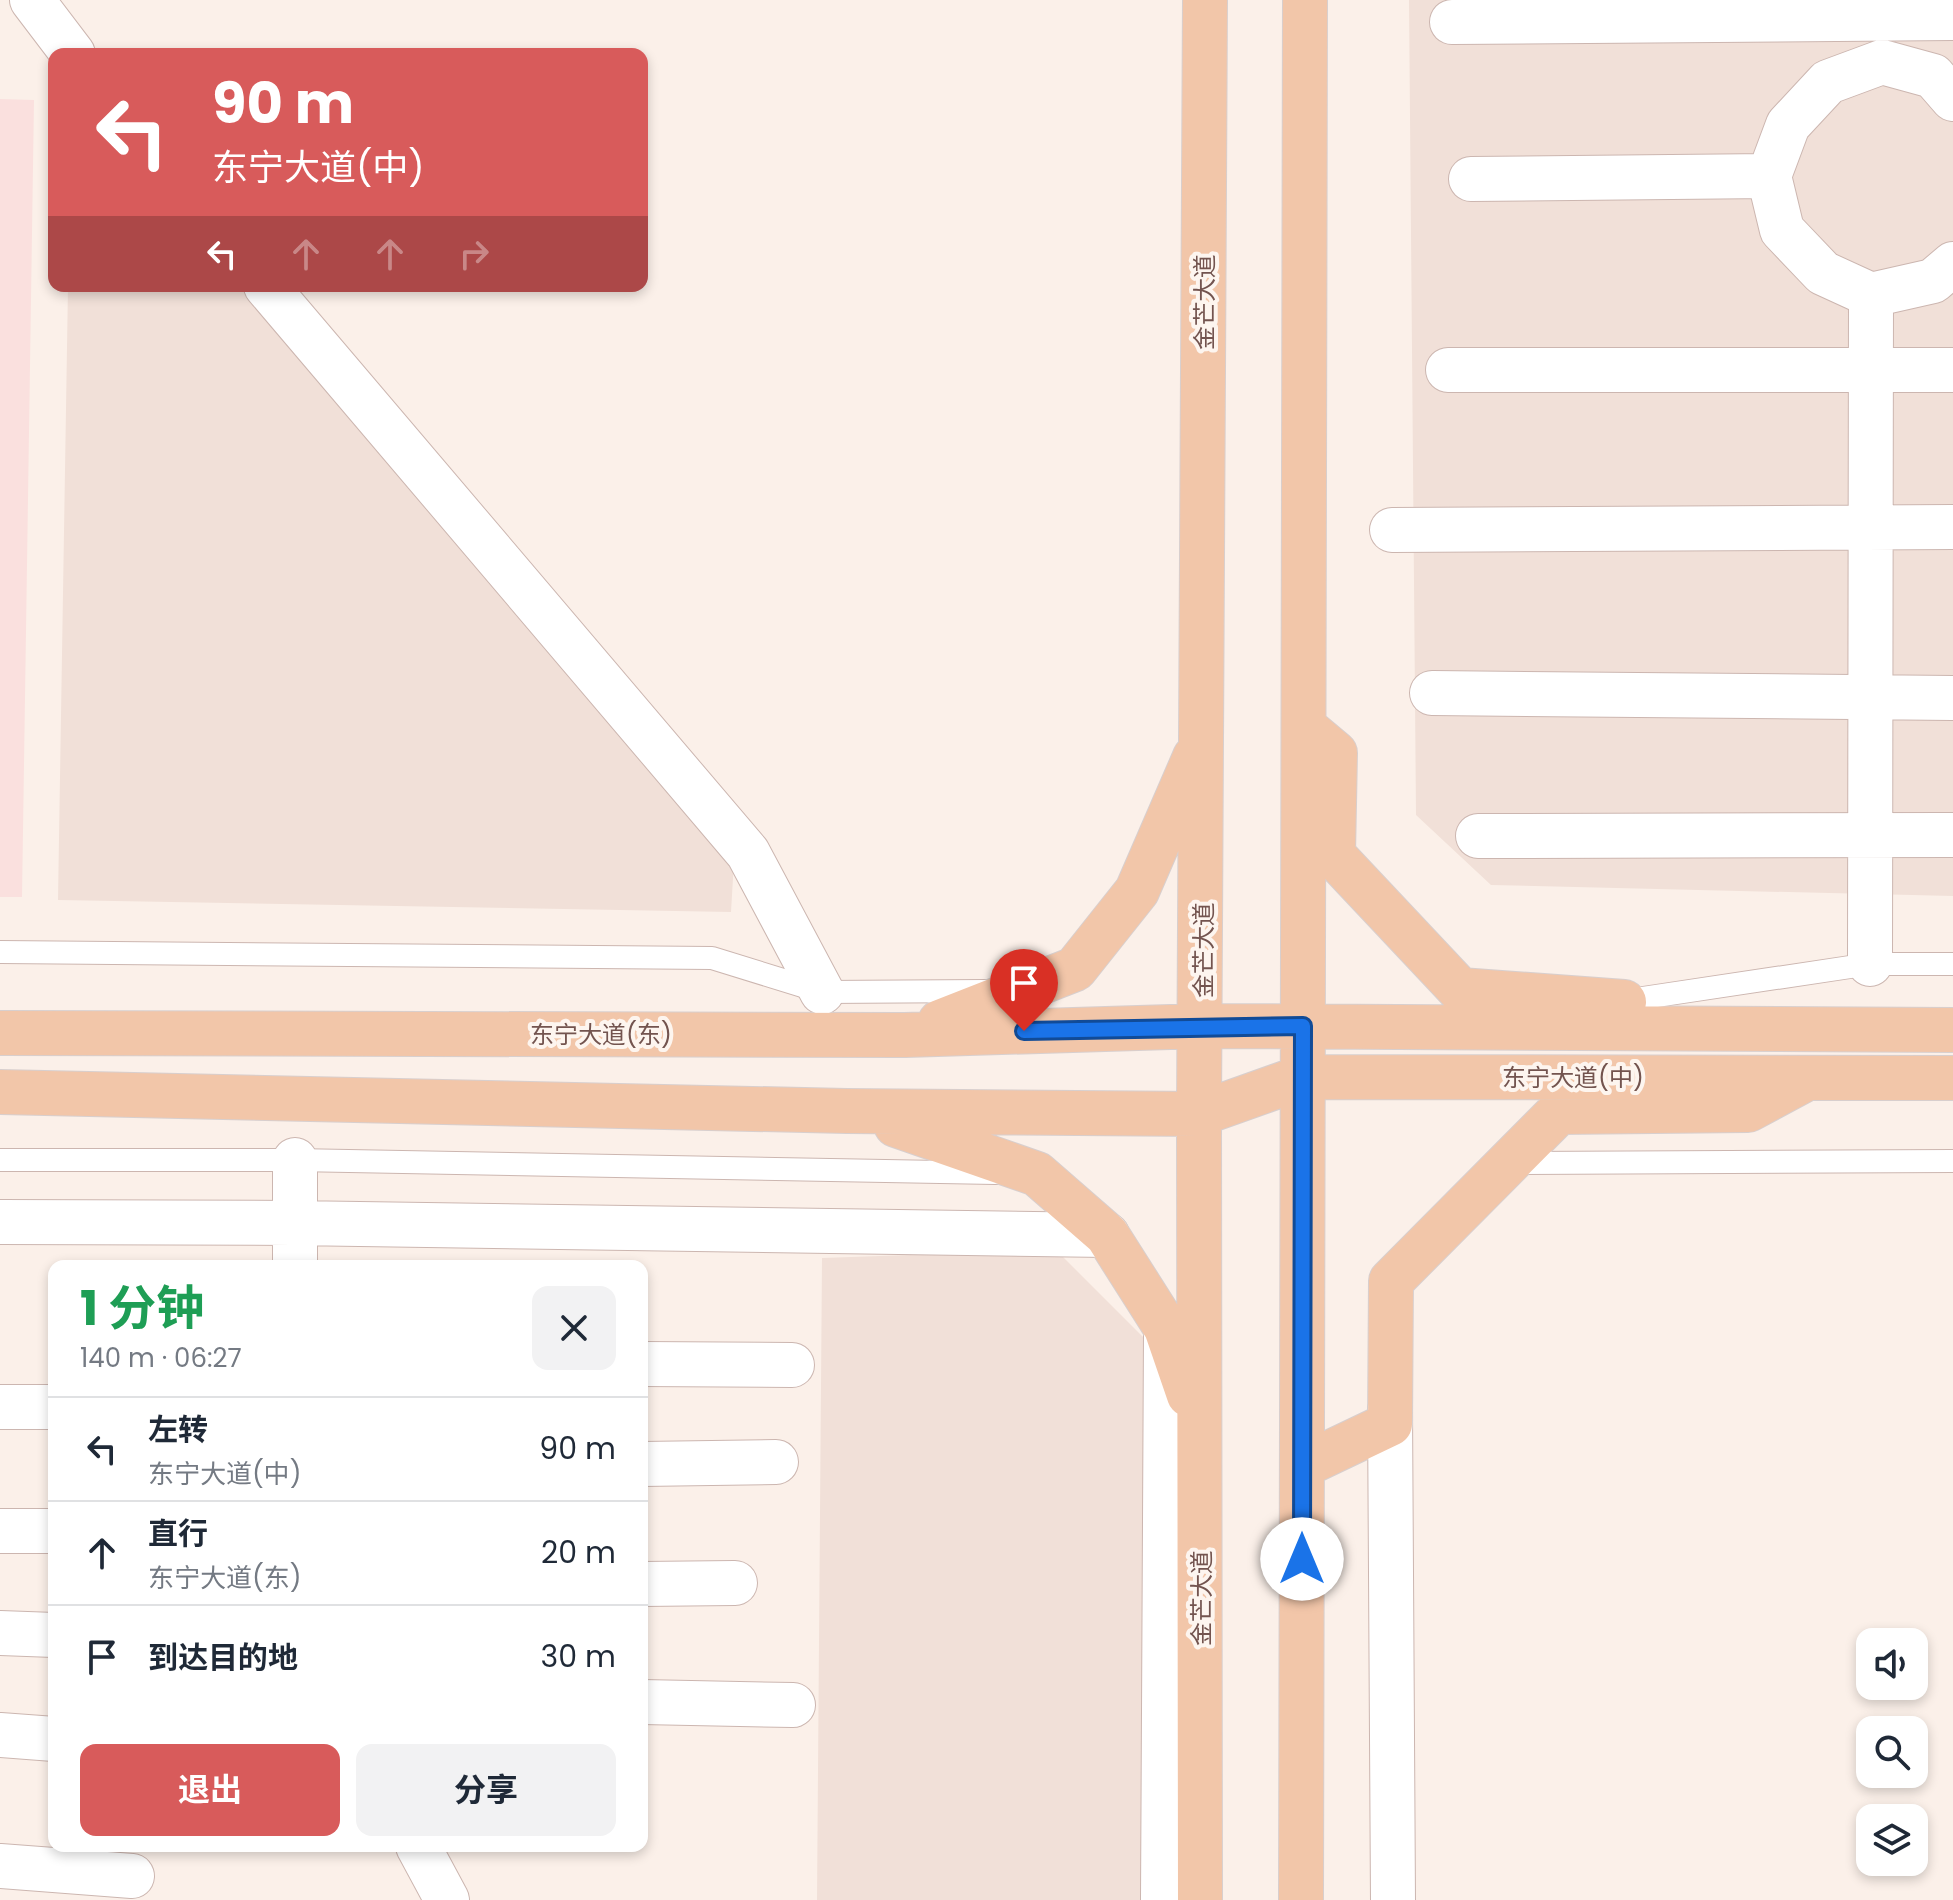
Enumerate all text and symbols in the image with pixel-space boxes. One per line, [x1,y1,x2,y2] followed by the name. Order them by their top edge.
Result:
[212,64,354,143] text: 90 m
[80,80,184,184] icon: left
[212,142,425,193] text: 东宁大道(中)
[200,232,244,276] icon: left
[284,232,328,276] icon: ahead
[368,232,412,276] icon: ahead
[452,232,496,276] icon: right
[1188,254,1221,350] street label: 金芒大道
[1187,902,1220,998] street label: 金芒大道
[990,949,1058,1031] pin
[1002,961,1046,1005] icon: arrive
[530,1018,672,1051] street label: 东宁大道(东)
[1502,1061,1644,1094] street label: 东宁大道(中)
[80,1275,204,1342] text: 1 分钟
[532,1286,616,1370] button: close
[80,1340,242,1376] text: 140 m · 06:27
[148,1408,208,1451] text: 左转
[80,1427,124,1471] icon: left
[539,1427,616,1470] text: 90 m
[148,1456,302,1492] text: 东宁大道(中)
[148,1512,208,1555] text: 直行
[1260,1517,1344,1601] position arrow
[80,1531,124,1575] icon: ahead
[541,1531,616,1574] text: 20 m
[1185,1550,1218,1646] street label: 金芒大道
[148,1560,302,1596] text: 东宁大道(东)
[1856,1628,1928,1876] map controls
[1856,1628,1928,1700] button: sound
[80,1635,124,1679] icon: arrive
[541,1635,616,1678] text: 30 m
[148,1636,298,1679] text: 到达目的地
[1856,1716,1928,1788] button: search
[80,1744,340,1836] button: 退出
[356,1744,616,1836] button: 分享
[1856,1804,1928,1876] button: layers

